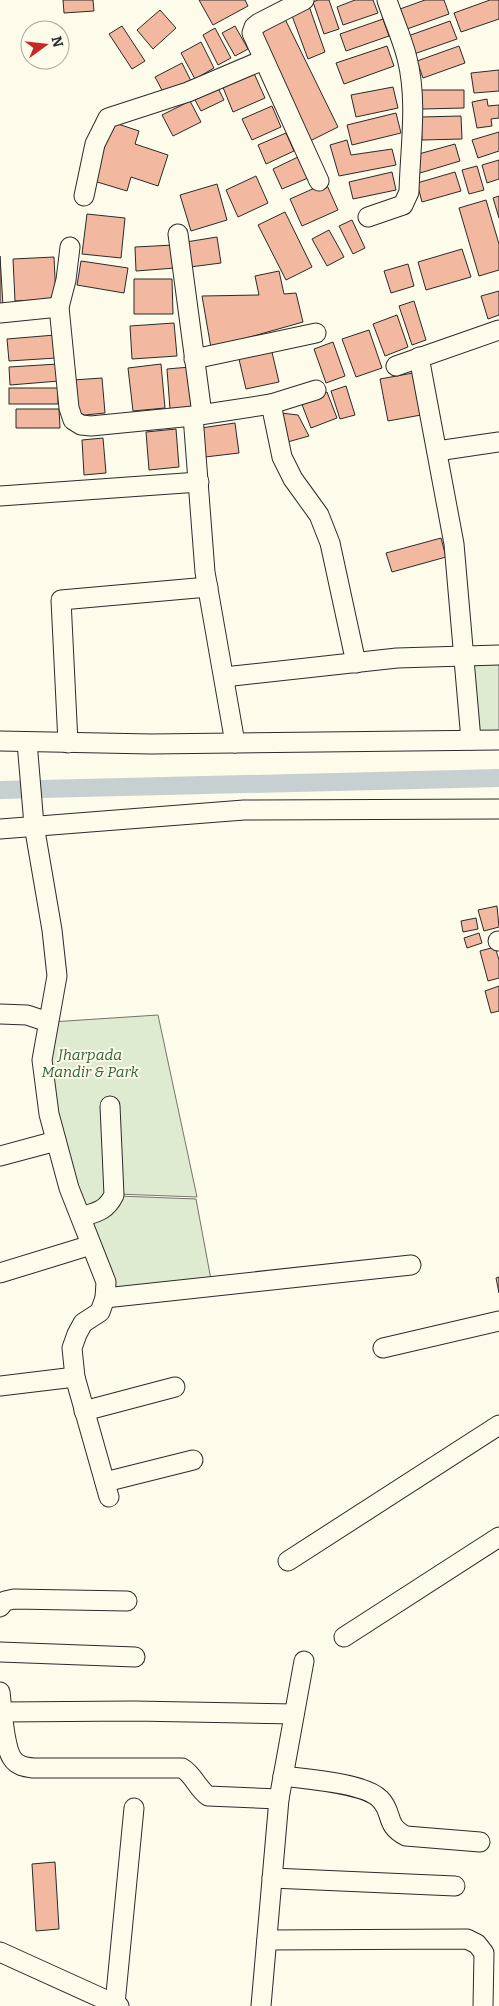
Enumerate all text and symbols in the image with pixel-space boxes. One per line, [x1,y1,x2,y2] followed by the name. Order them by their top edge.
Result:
[20,20,70,70] north arrow
[47,34,67,49] text: N
[41,1046,139,1081] park label: Jharpada Mandir & Park

